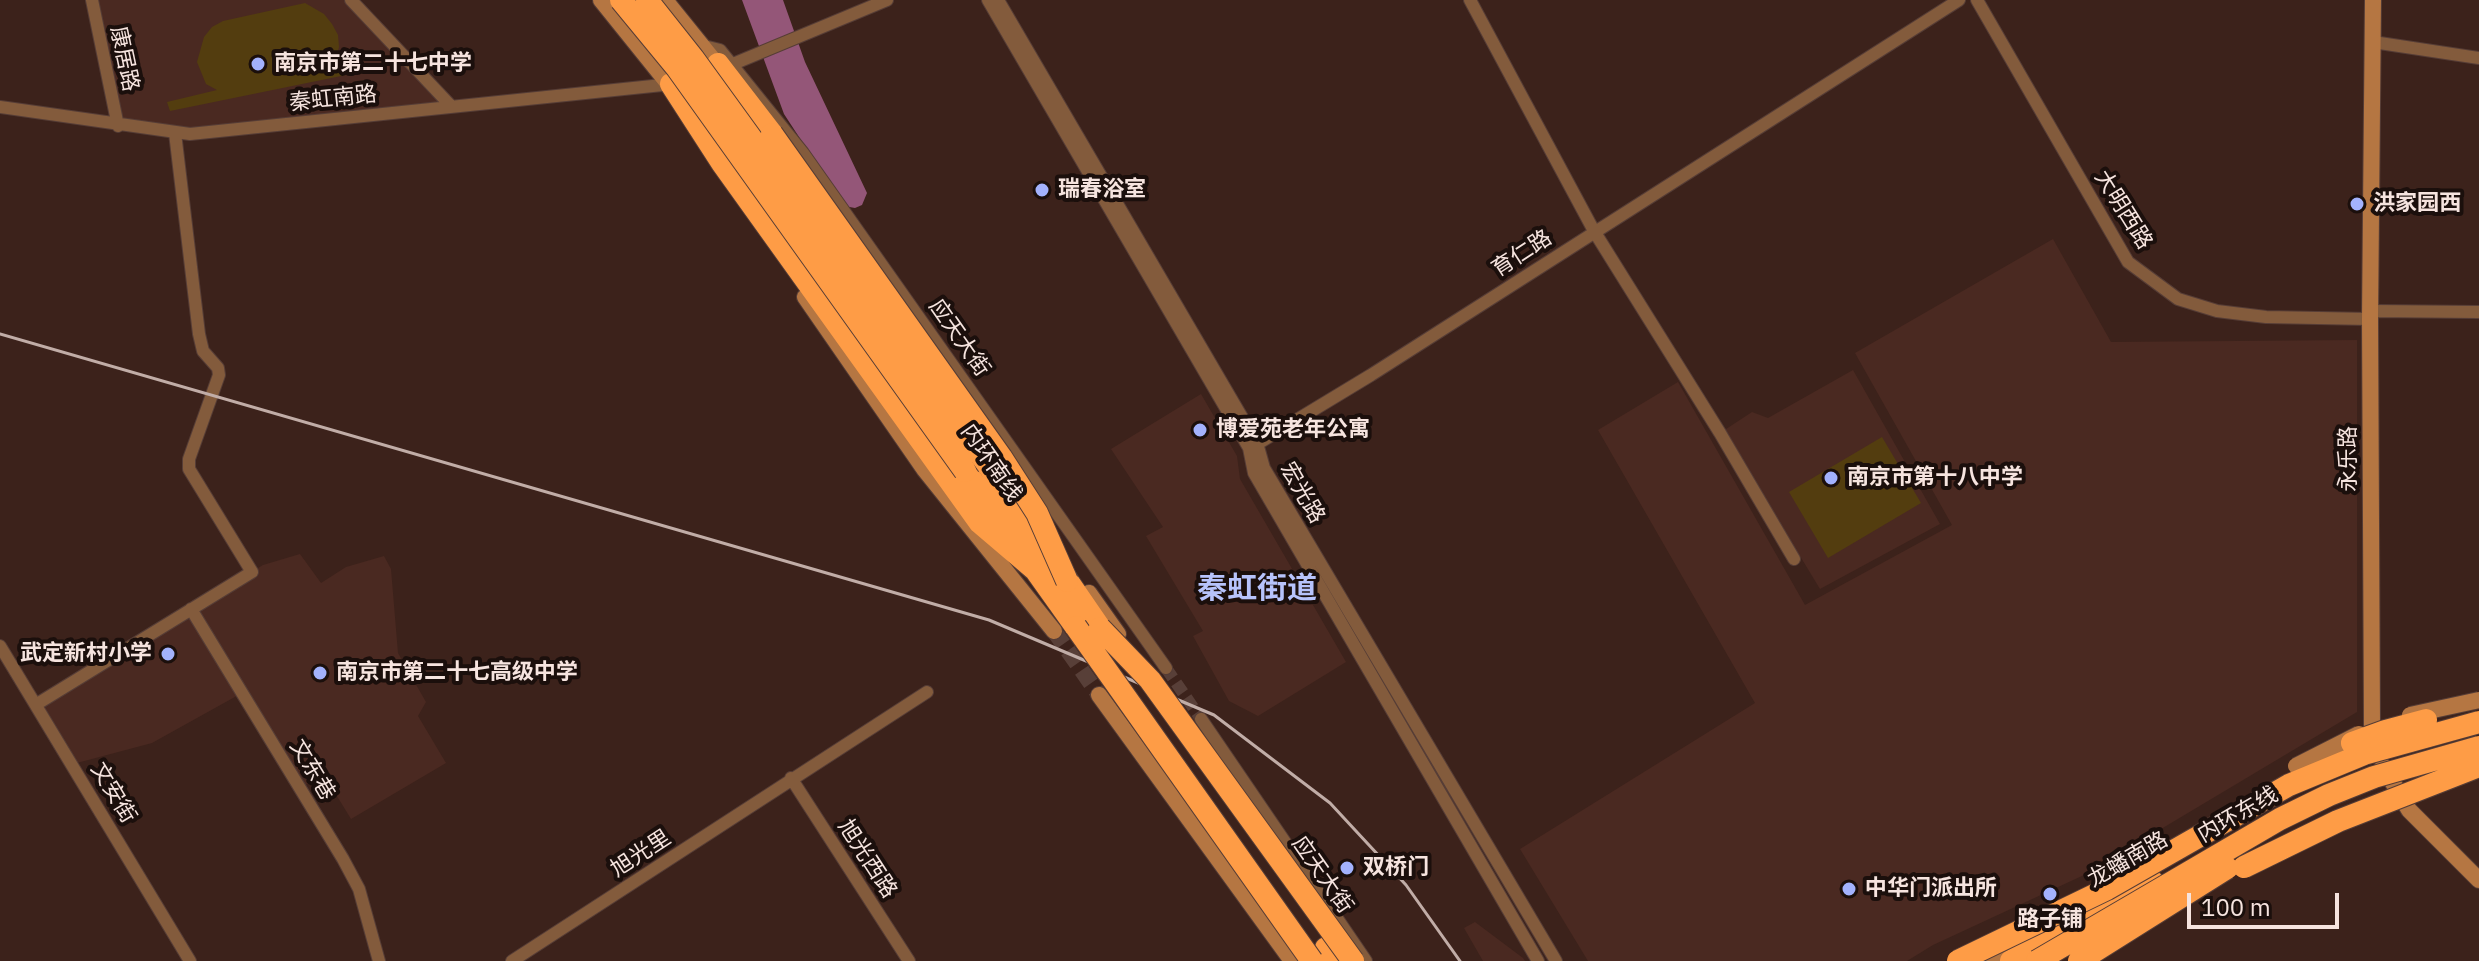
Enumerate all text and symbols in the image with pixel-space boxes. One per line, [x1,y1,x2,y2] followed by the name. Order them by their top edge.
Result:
[104,24,144,94] street label: 康居路
[274,51,472,77] place label: 南京市第二十七中学
[249,55,267,73] marker: 南京市第二十七中学
[288,81,378,117] street label: 秦虹南路
[2088,166,2158,254] street label: 大明西路
[1058,177,1146,203] place label: 瑞春浴室
[1033,181,1051,199] marker: 瑞春浴室
[2373,191,2461,217] place label: 洪家园西
[2348,195,2366,213] marker: 洪家园西
[1487,225,1557,283] street label: 育仁路
[923,294,995,382] street label: 应天大街
[1216,417,1370,443] place label: 博爱苑老年公寓
[955,419,1027,507] street label: 内环南线
[1191,421,1209,439] marker: 博爱苑老年公寓
[2336,426,2362,492] street label: 永乐路
[1274,458,1330,528] street label: 宏光路
[1847,465,2023,491] place label: 南京市第十八中学
[1822,469,1840,487] marker: 南京市第十八中学
[1197,571,1317,607] district label: 秦虹街道
[20,641,152,667] place label: 武定新村小学
[159,645,177,663] marker: 武定新村小学
[336,660,578,686] place label: 南京市第二十七高级中学
[311,664,329,682] marker: 南京市第二十七高级中学
[284,735,340,805] street label: 文东巷
[85,758,141,828] street label: 文安街
[2193,782,2283,848] street label: 内环东线
[832,815,902,903] street label: 旭光西路
[606,825,676,883] street label: 旭光里
[2083,827,2173,893] street label: 龙蟠南路
[1286,831,1358,919] street label: 应天大街
[1363,855,1429,881] place label: 双桥门
[1338,859,1356,877] marker: 双桥门
[1865,876,1997,902] place label: 中华门派出所
[2191,877,2343,927] scale bar
[1840,880,1858,898] marker: 中华门派出所
[2041,885,2059,903] marker: 路子铺
[2201,891,2271,923] text: 100 m
[2017,907,2083,933] place label: 路子铺

